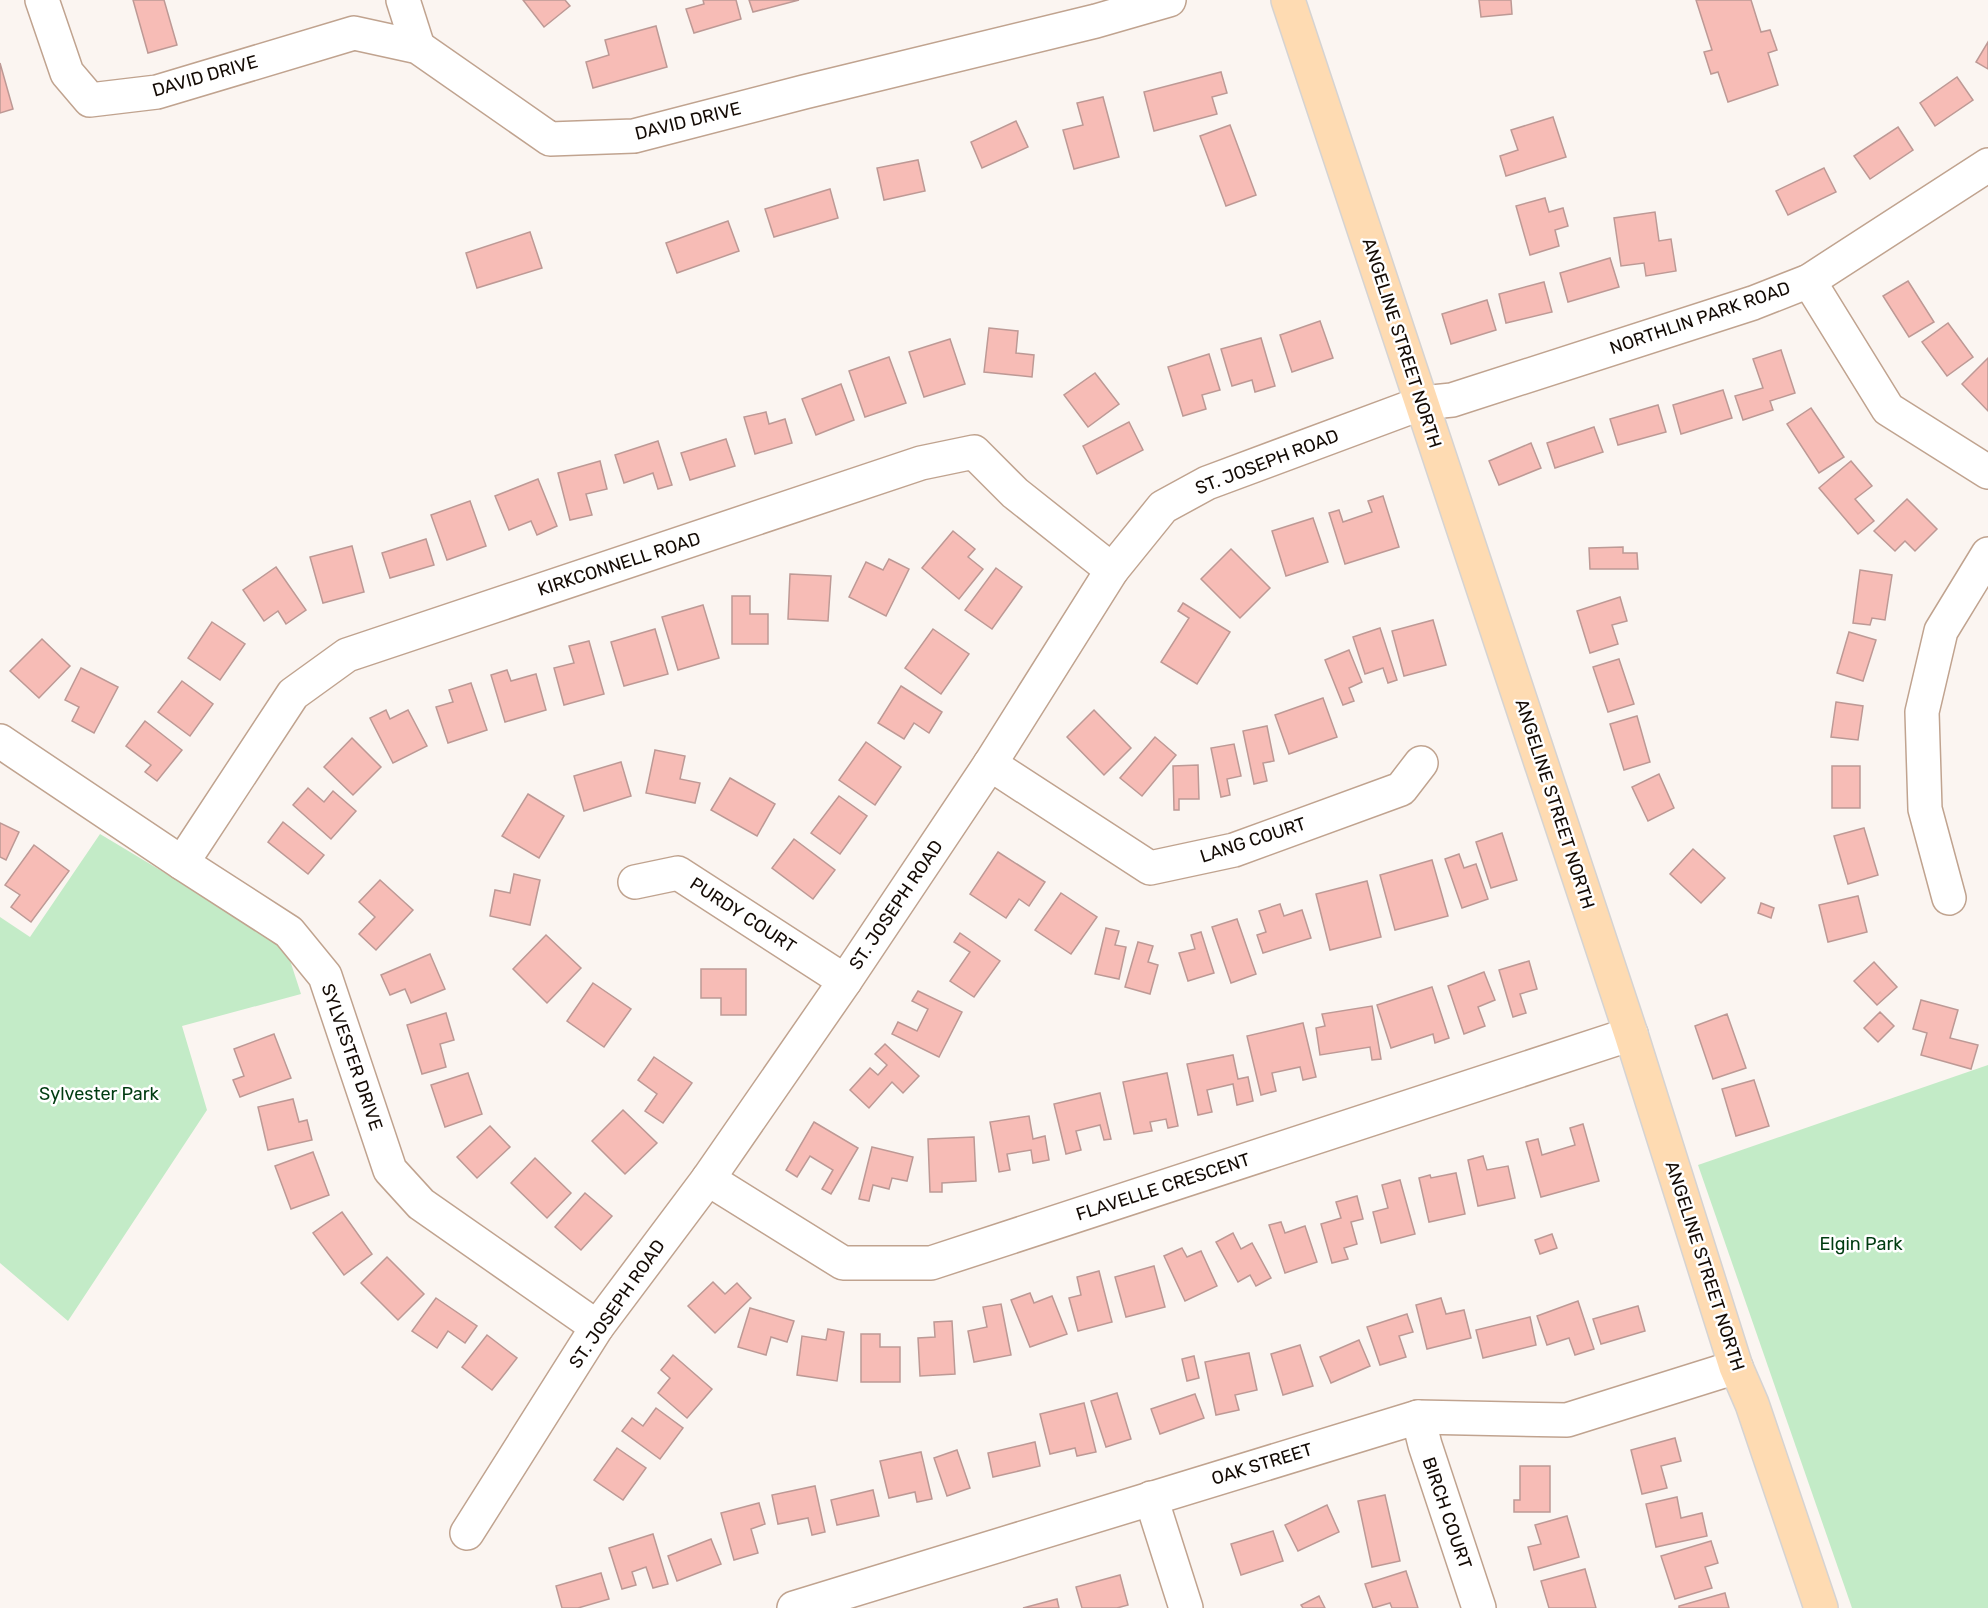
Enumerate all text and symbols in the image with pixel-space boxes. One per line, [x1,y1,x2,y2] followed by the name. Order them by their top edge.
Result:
[150,50,260,102] street label: DAVID DRIVE
[633,97,743,145] street label: DAVID DRIVE
[1358,235,1446,451] street label: ANGELINE STREET NORTH
[1607,277,1793,359] street label: NORTHLIN PARK ROAD
[1192,424,1342,500] street label: ST. JOSEPH ROAD
[535,527,703,601] street label: KIRKCONNELL ROAD
[1511,696,1599,912] street label: ANGELINE STREET NORTH
[1197,813,1309,867] street label: LANG COURT
[844,836,948,974] street label: ST. JOSEPH ROAD
[686,872,800,958] street label: PURDY COURT
[317,981,387,1133] street label: SYLVESTER DRIVE
[39,1083,160,1105] park label: Sylvester Park
[1073,1148,1253,1226] street label: FLAVELLE CRESCENT
[1661,1158,1749,1374] street label: ANGELINE STREET NORTH
[1819,1233,1903,1255] park label: Elgin Park
[564,1235,670,1373] street label: ST. JOSEPH ROAD
[1209,1438,1315,1490] street label: OAK STREET
[1418,1454,1476,1572] street label: BIRCH COURT

